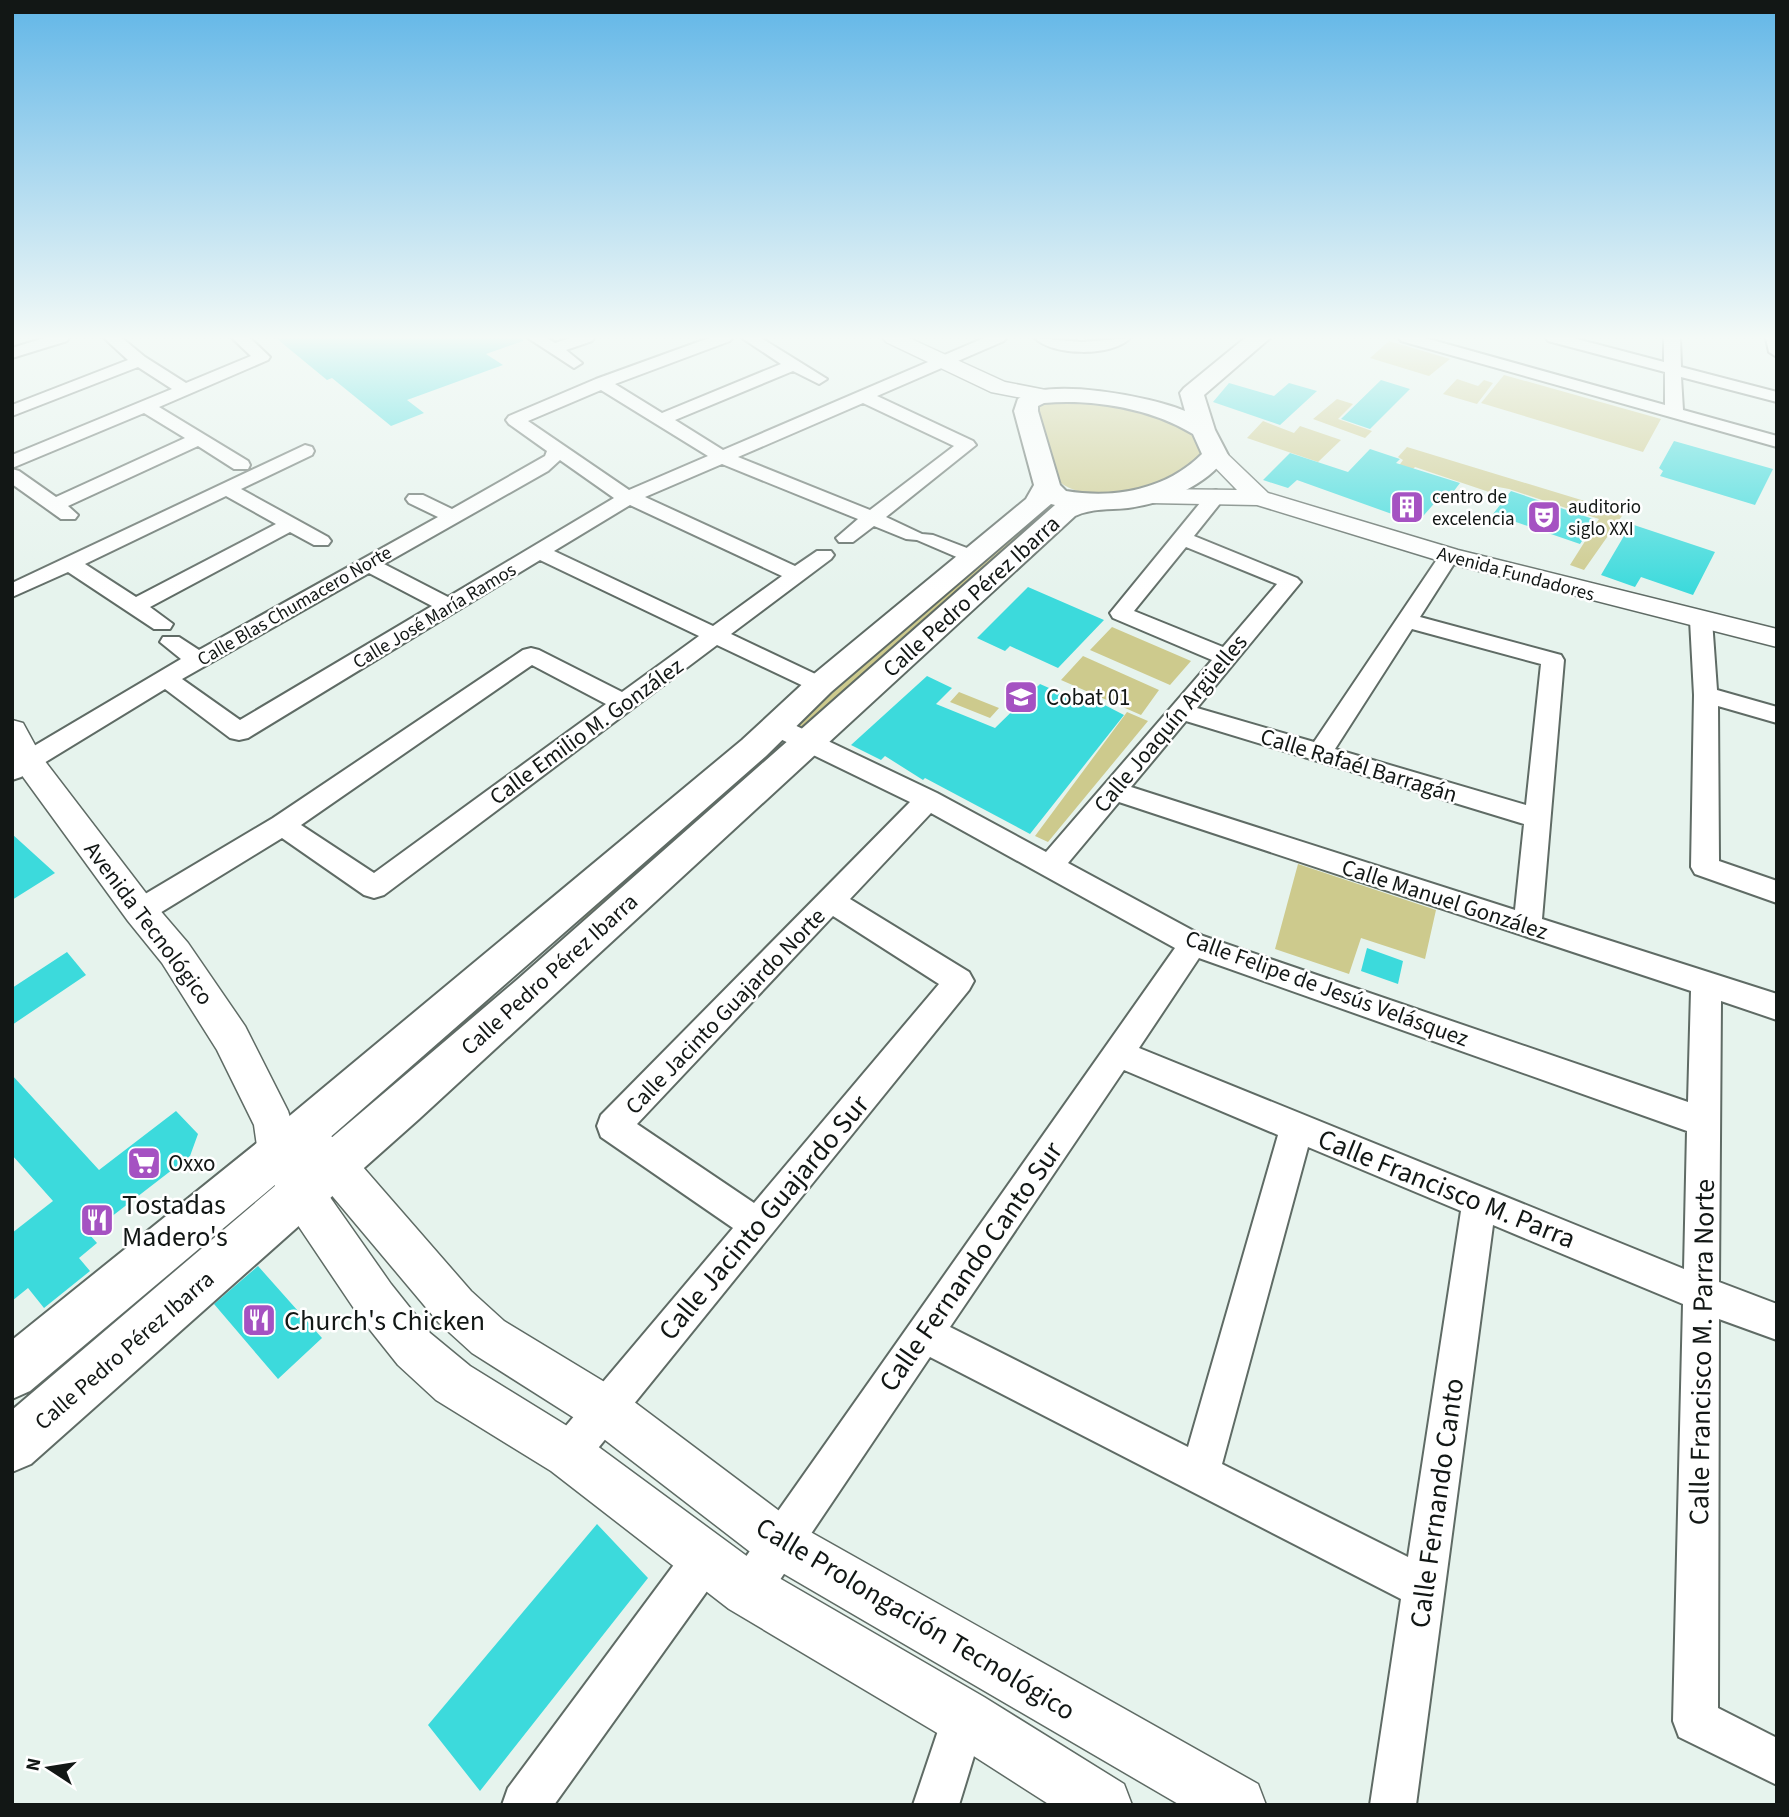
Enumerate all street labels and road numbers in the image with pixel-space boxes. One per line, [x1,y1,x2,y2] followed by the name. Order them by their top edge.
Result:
[875,508,1067,685] street label: Calle Pedro Pérez Ibarra
[193,539,397,673] street label: Calle Blas Chumacero Norte
[1434,540,1597,608] street label: Avenida Fundadores
[348,557,522,676] street label: Calle José María Ramos
[1086,627,1255,820] street label: Calle Joaquín Argüelles
[483,650,690,813] street label: Calle Emilio M. González
[1256,720,1461,811] street label: Calle Rafaél Barragán
[76,835,221,1012] street label: Avenida Tecnológico
[1338,851,1552,948] street label: Calle Manuel González
[453,886,645,1063] street label: Calle Pedro Pérez Ibarra
[618,901,833,1122] street label: Calle Jacinto Guajardo Norte
[1181,922,1473,1055] street label: Calle Felipe de Jesús Velásquez
[649,1086,879,1349] street label: Calle Jacinto Guajardo Sur
[1312,1119,1581,1259] street label: Calle Francisco M. Parra
[869,1133,1073,1400] street label: Calle Fernando Canto Sur
[1679,1179,1725,1525] street label: Calle Francisco M. Parra Norte
[27,1263,221,1438] street label: Calle Pedro Pérez Ibarra
[1400,1376,1474,1631] street label: Calle Fernando Canto
[748,1507,1083,1730] street label: Calle Prolongación Tecnológico

